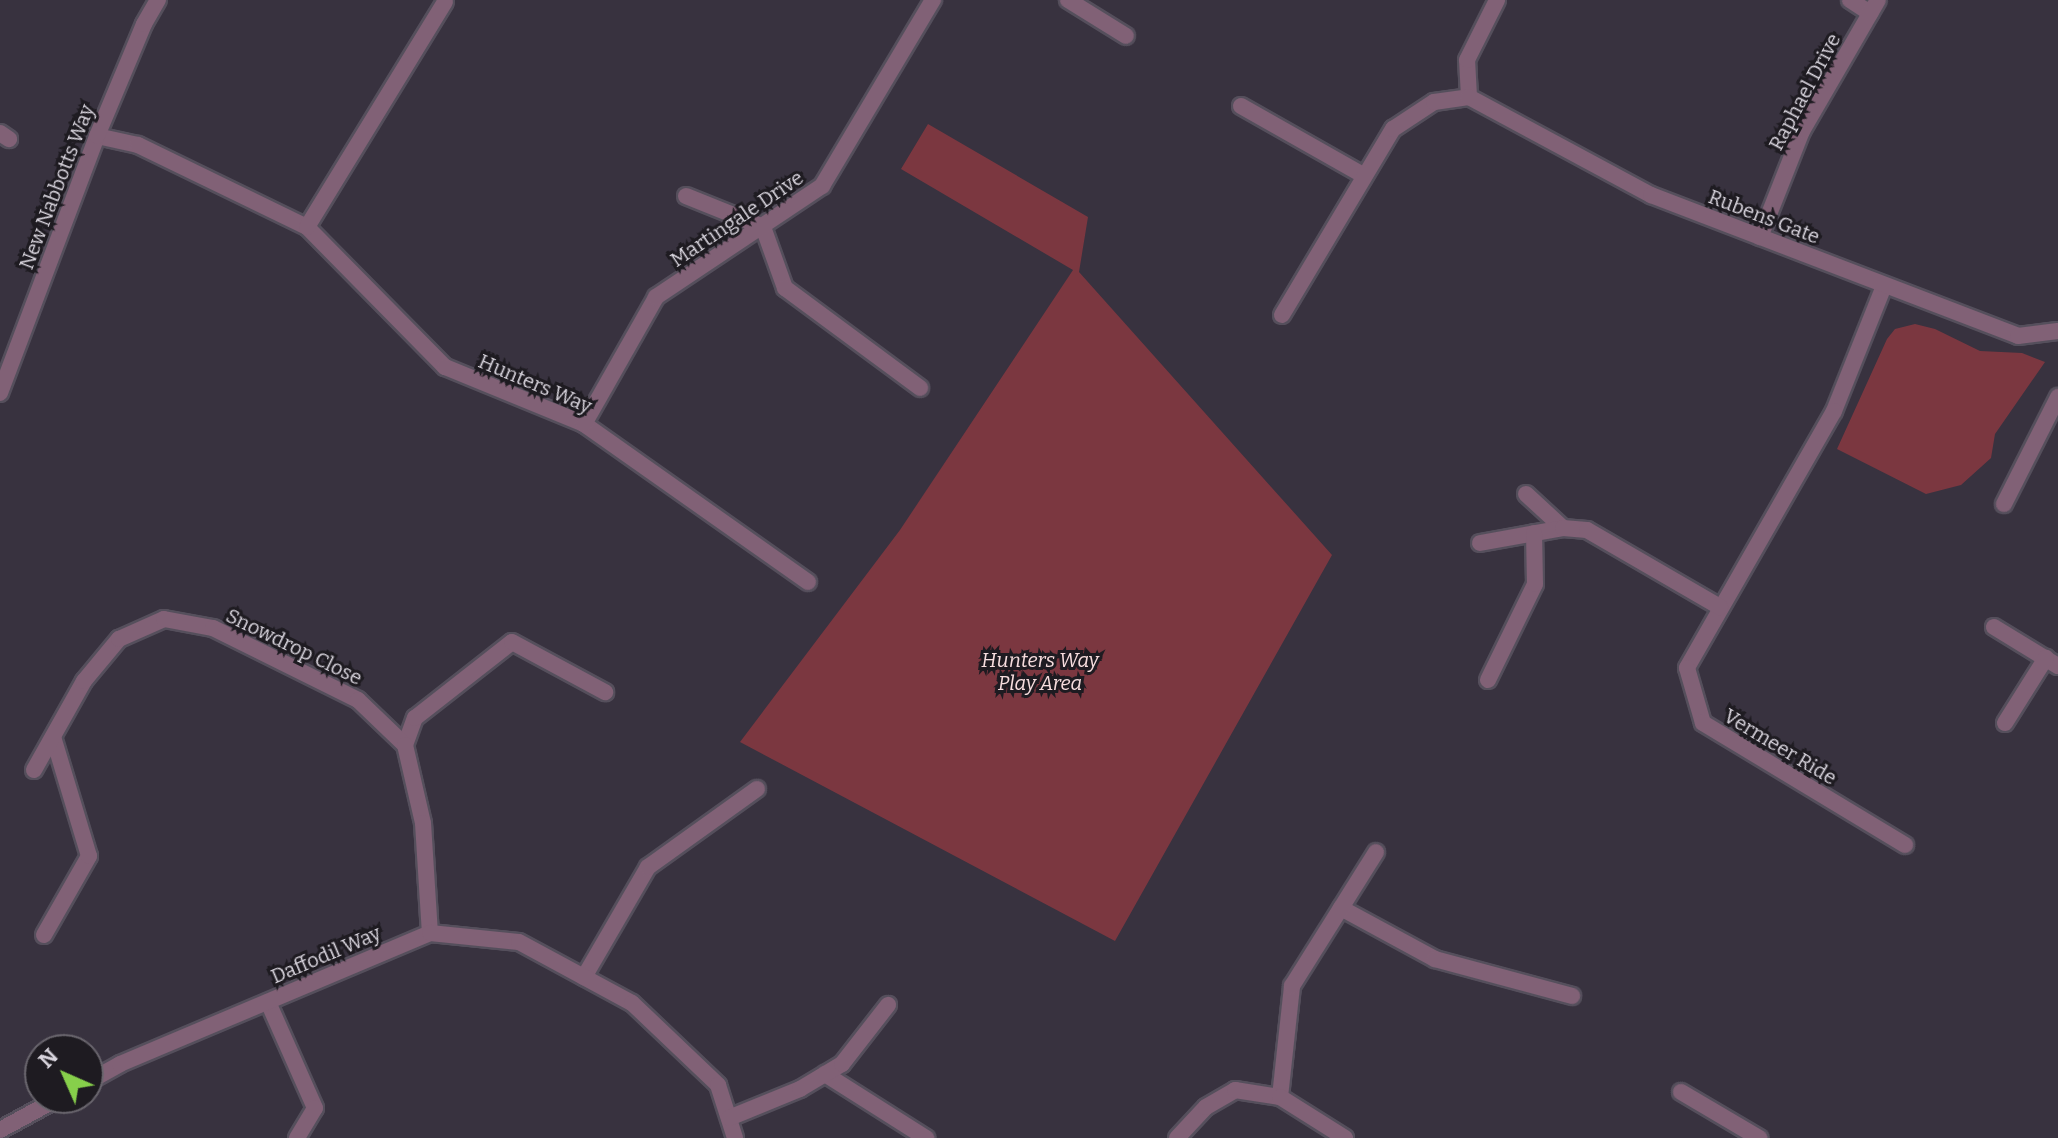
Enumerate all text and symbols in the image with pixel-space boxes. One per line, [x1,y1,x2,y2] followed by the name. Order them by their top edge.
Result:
[1764,29,1846,155] street label: Raphael Drive
[14,101,100,273] street label: New Nabbotts Way
[666,166,808,272] street label: Martingale Drive
[1705,185,1823,249] street label: Rubens Gate
[475,349,595,419] street label: Hunters Way
[222,604,366,690] street label: Snowdrop Close
[981,649,1099,696] park label: Hunters Way Play Area
[1719,704,1841,790] street label: Vermeer Ride
[267,921,385,989] street label: Daffodil Way
[24,1034,104,1114] north arrow
[33,1043,64,1074] text: N

